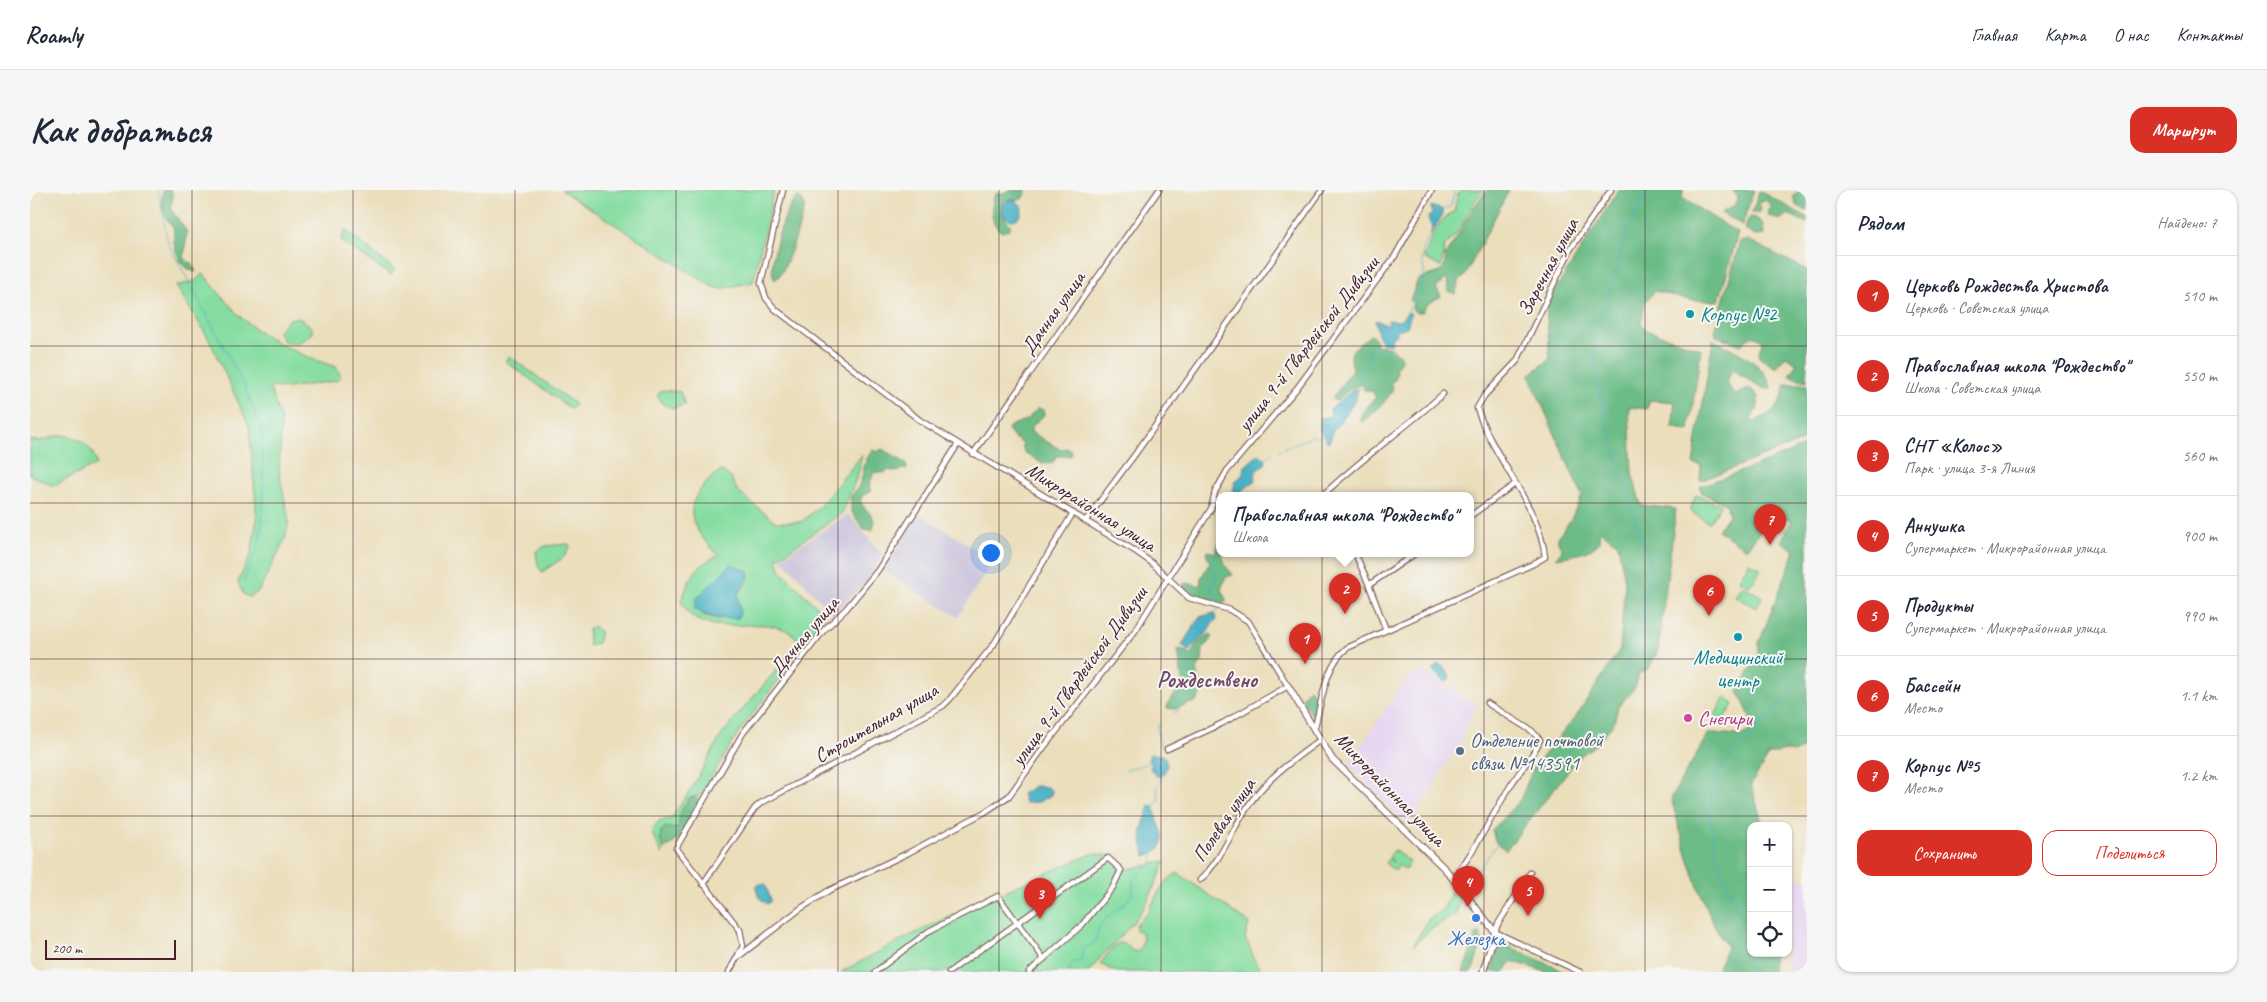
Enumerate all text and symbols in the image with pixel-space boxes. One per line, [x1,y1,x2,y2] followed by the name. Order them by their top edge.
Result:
[25,20,82,50] text: Roamly
[1972,24,2017,46] text: Главная
[2045,24,2086,46] text: Карта
[2114,24,2149,46] text: О нас
[2177,24,2242,46] text: Контакты
[2130,107,2237,153] button: Маршрут
[30,108,211,153] text: Как добраться
[1857,210,1904,236] text: Рядом
[1512,213,1585,320] street label: Заречная улица
[2157,213,2217,233] text: Найдено: 7
[1231,250,1385,437] street label: улица 9-й Гвардейской Дивизии
[1015,265,1092,359] street label: Дачная улица
[1904,274,2108,298] text: Церковь Рождества Христова
[1869,286,1877,306] text: 1
[2183,286,2217,306] text: 510 m
[1904,298,2048,318] text: Церковь · Советская улица
[1700,302,1778,327] place label: Корпус №2
[1684,308,1696,320] marker: Корпус №2
[1904,354,2129,378] text: Православная школа "Рождество"
[1869,366,1877,386] text: 2
[2183,366,2217,386] text: 550 m
[1904,378,2040,398] text: Школа · Советская улица
[1904,434,2002,458] text: СНТ «Колос»
[1869,446,1877,466] text: 3
[2183,446,2217,466] text: 560 m
[1021,457,1162,558] street label: Микрорайонная улица
[1904,458,2035,478] text: Парк · улица 3-я Линия
[1216,492,1474,557] popup
[1232,503,1458,527] text: Православная школа "Рождество"
[1754,504,1786,545] pin: 7
[1904,514,1964,538] text: Аннушка
[1869,526,1877,546] text: 4
[2183,526,2217,546] text: 900 m
[1232,527,1268,547] text: Школа
[1904,538,2106,558] text: Супермаркет · Микрорайонная улица
[978,540,1004,566] your location
[1329,573,1361,614] pin: 2
[1693,575,1725,616] pin: 6
[1005,580,1153,771] street label: улица 9-й Гвардейской Дивизии
[764,590,845,681] street label: Дачная улица
[1904,594,1973,618] text: Продукты
[1870,606,1876,626] text: 5
[2183,606,2217,626] text: 990 m
[1904,618,2106,638] text: Супермаркет · Микрорайонная улица
[1289,623,1321,664] pin: 1
[1732,631,1744,643] marker: Медицинский центр
[1693,645,1784,693] place label: Медицинский центр
[1157,666,1259,694] district label: Рождествено
[1904,674,1960,698] text: Бассейн
[810,677,944,768] street label: Строительная улица
[1869,686,1877,706] text: 6
[2180,686,2217,706] text: 1.1 km
[1904,698,1942,718] text: Место
[1698,706,1753,731] place label: Снегири
[1682,712,1694,724] marker: Снегири
[1329,727,1452,853] street label: Микрорайонная улица
[1470,728,1605,776] place label: Отделение почтовой связи №143591
[1454,745,1466,757] marker: Отделение почтовой связи №143591
[1904,754,1979,778] text: Корпус №5
[1869,766,1877,786] text: 7
[2180,766,2217,786] text: 1.2 km
[1187,772,1262,867] street label: Полевая улица
[1904,778,1942,798] text: Место
[1747,822,1792,957] map controls
[1747,822,1792,867] button: +
[1857,830,2032,876] button: Сохранить
[2042,830,2217,876] button: Поделиться
[1452,866,1484,907] pin: 4
[1747,867,1792,912] button: −
[1512,875,1544,916] pin: 5
[1024,878,1056,919] pin: 3
[1470,912,1482,924] marker: Железка
[1747,912,1792,957] button: locate
[1447,926,1507,951] place label: Железка
[45,937,176,960] scale bar
[52,940,82,957] text: 200 m

